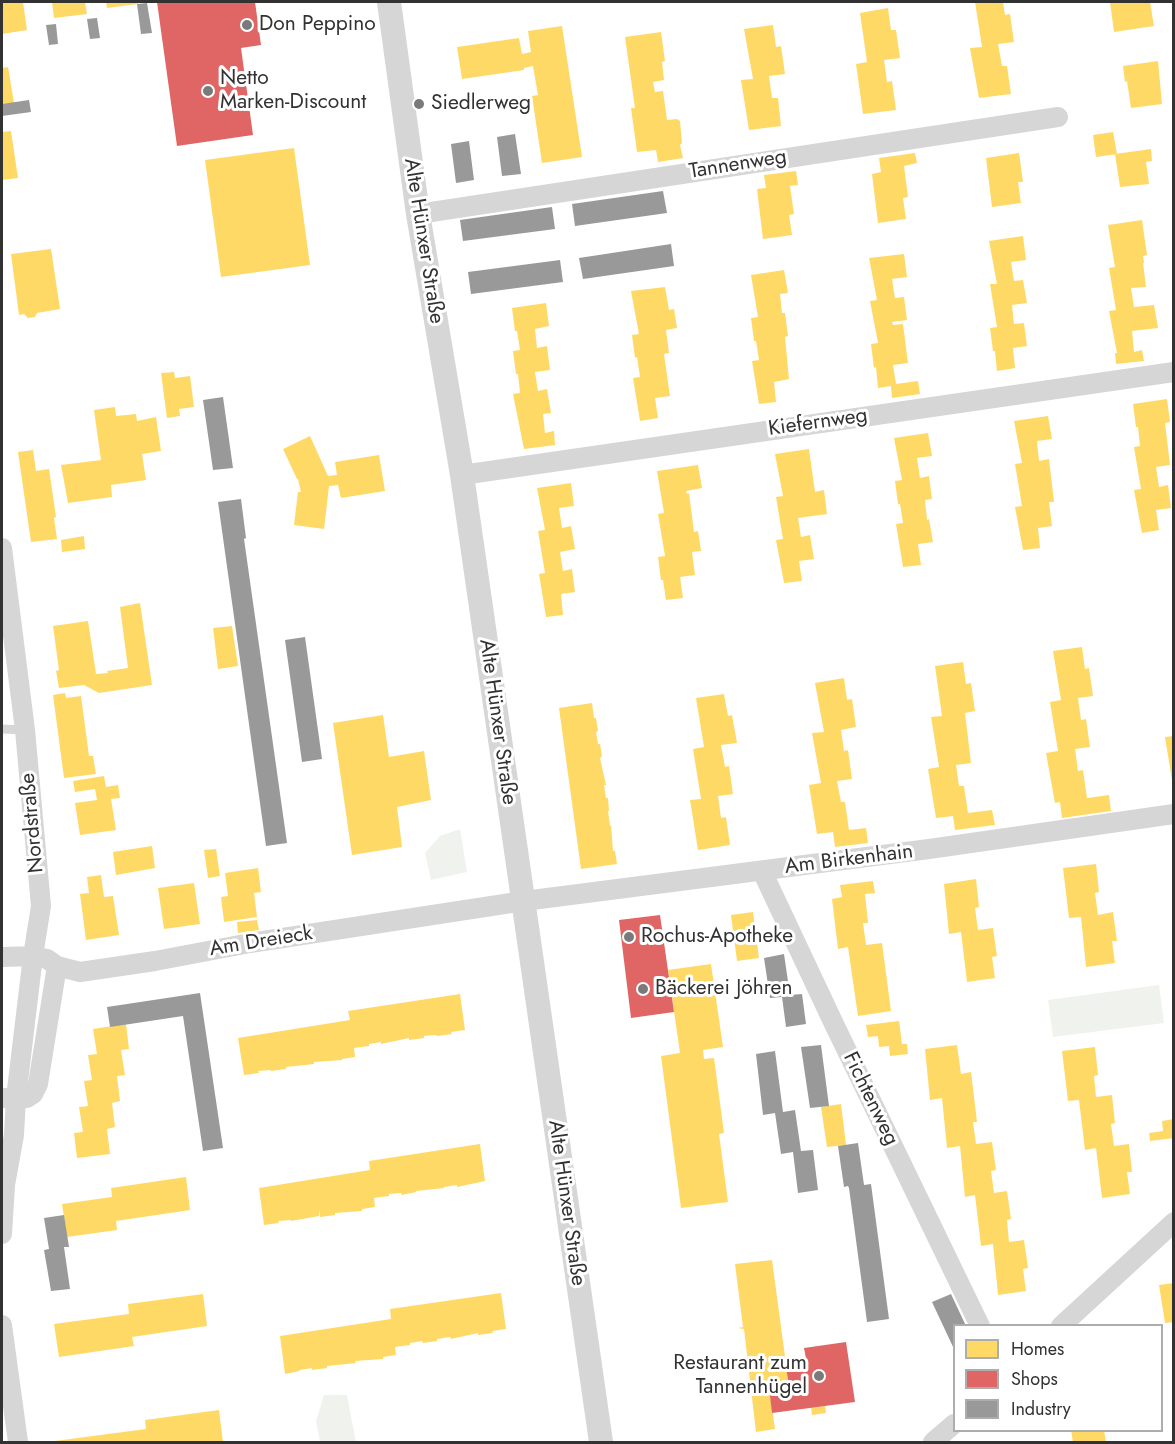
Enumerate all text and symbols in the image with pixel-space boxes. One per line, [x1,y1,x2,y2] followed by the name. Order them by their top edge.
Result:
[259,12,376,38] place label: Don Peppino
[240,18,254,32] marker: Don Peppino
[220,66,366,116] place label: Netto Marken-Discount
[201,84,215,98] marker: Netto Marken-Discount
[431,91,531,117] place label: Siedlerweg
[412,97,426,111] marker: Siedlerweg
[687,145,789,185] street label: Tannenweg
[397,156,449,326] street label: Alte Hünxer Straße
[767,404,869,442] street label: Kiefernweg
[473,637,521,807] street label: Alte Hünxer Straße
[16,772,50,874] street label: Nordstraße
[783,840,915,880] street label: Am Birkenhain
[208,921,314,963] street label: Am Dreieck
[641,924,793,950] place label: Rochus-Apotheke
[622,930,636,944] marker: Rochus-Apotheke
[655,976,792,1002] place label: Bäckerei Jöhren
[636,982,650,996] marker: Bäckerei Jöhren
[837,1048,903,1150] street label: Fichtenweg
[542,1118,590,1288] street label: Alte Hünxer Straße
[953,1324,1163,1432] legend
[1011,1336,1064,1362] text: Homes
[673,1351,807,1401] place label: Restaurant zum Tannenhügel
[1011,1366,1058,1392] text: Shops
[812,1369,826,1383] marker: Restaurant zum Tannenhügel
[1011,1396,1071,1422] text: Industry

